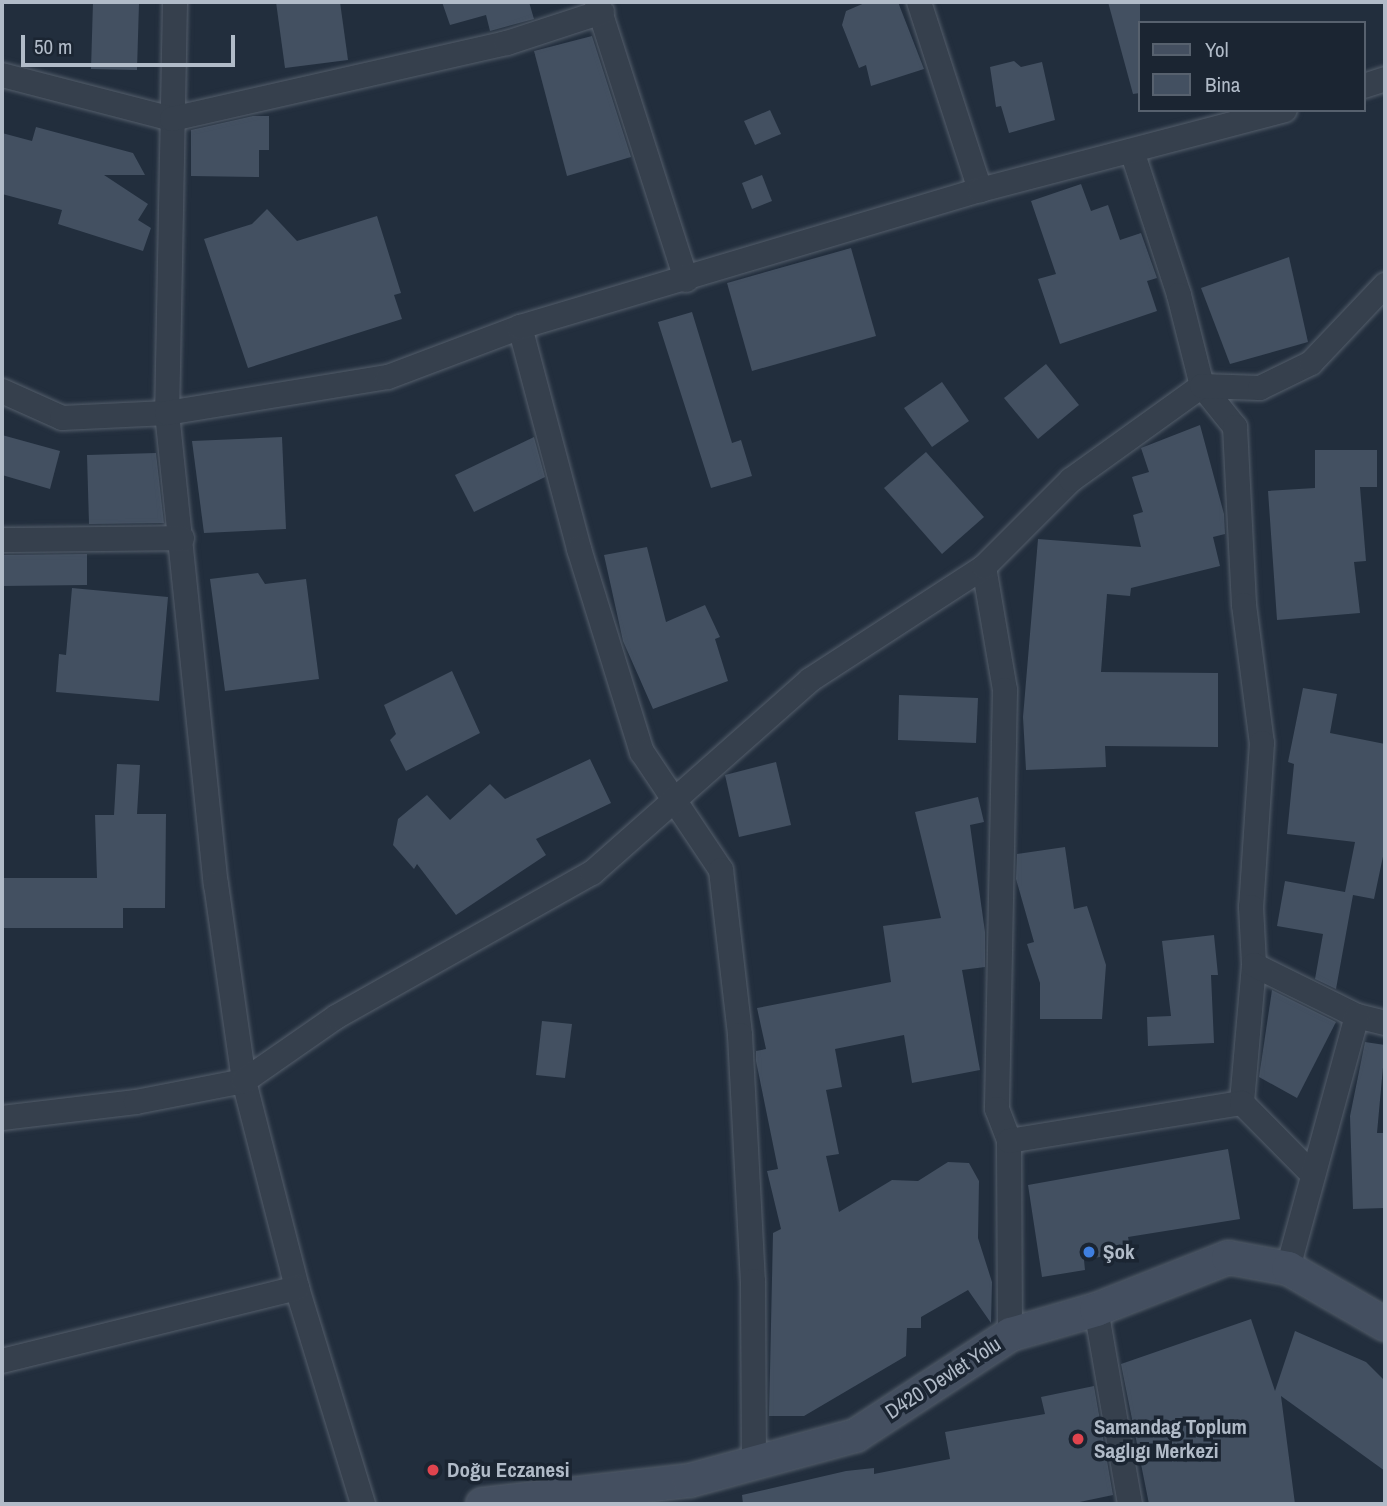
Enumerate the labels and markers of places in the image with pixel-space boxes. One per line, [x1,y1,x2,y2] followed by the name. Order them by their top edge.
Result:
[1103,1239,1135,1265] place label: Şok
[1081,1244,1097,1260] marker: Şok
[1094,1414,1247,1464] place label: Samandag Toplum Saglıgı Merkezi
[1068,1429,1088,1449] marker: Samandag Toplum Saglıgı Merkezi
[447,1457,569,1483] place label: Doğu Eczanesi
[425,1462,441,1478] marker: Doğu Eczanesi

